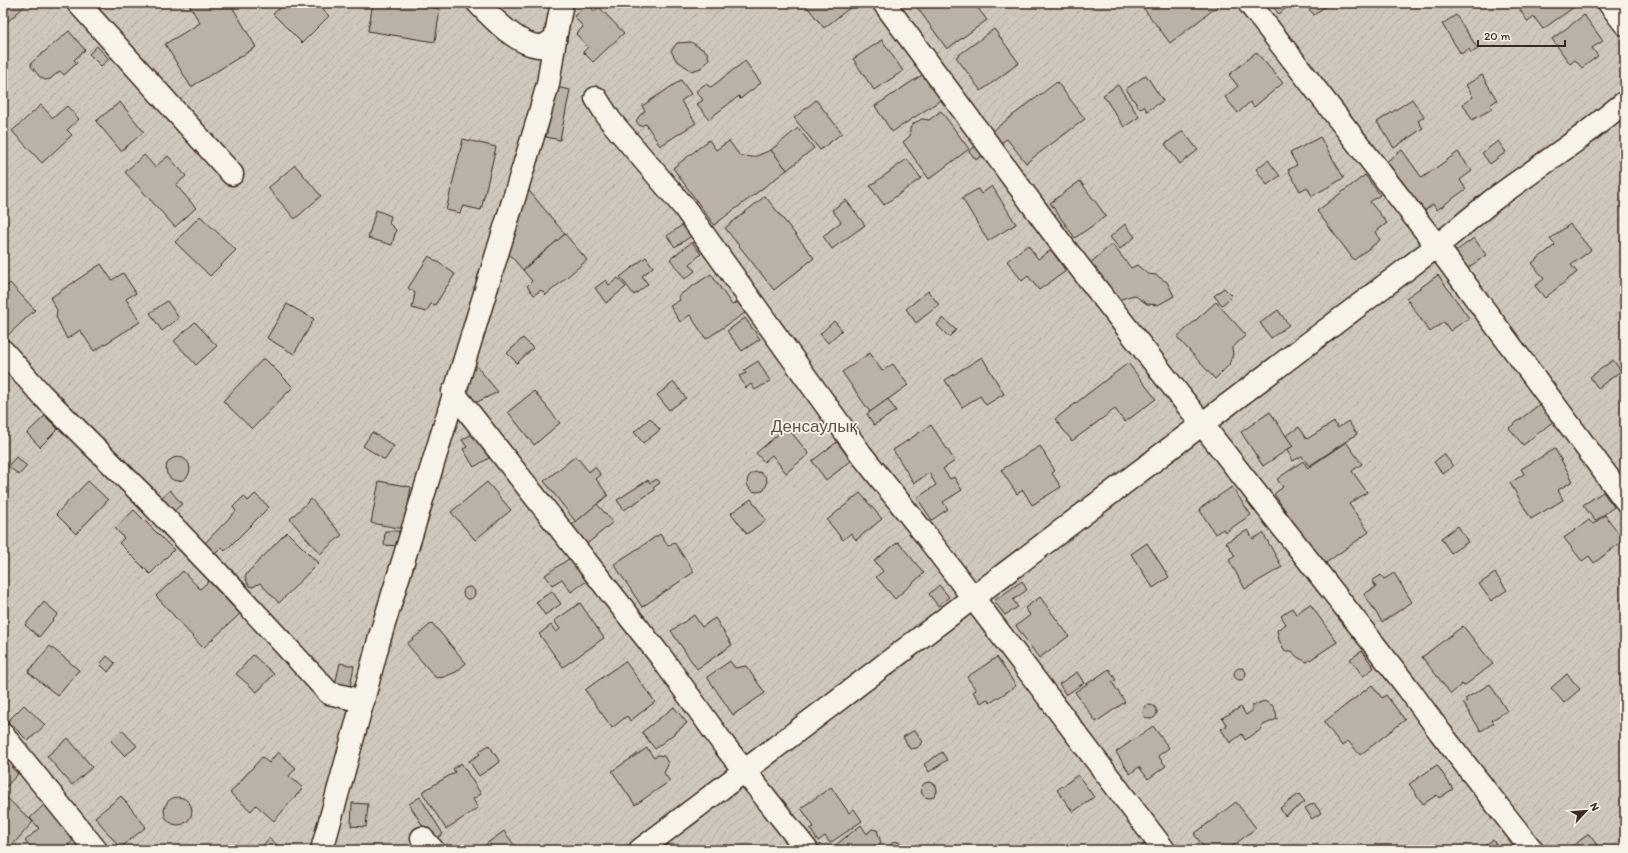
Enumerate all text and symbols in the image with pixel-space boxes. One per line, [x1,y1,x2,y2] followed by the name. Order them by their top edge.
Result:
[1478,22,1565,48] scale bar
[1484,29,1511,43] text: 20 m
[771,416,857,436] park label: Денсаулық
[1566,791,1606,831] north arrow
[1587,801,1602,813] text: N

